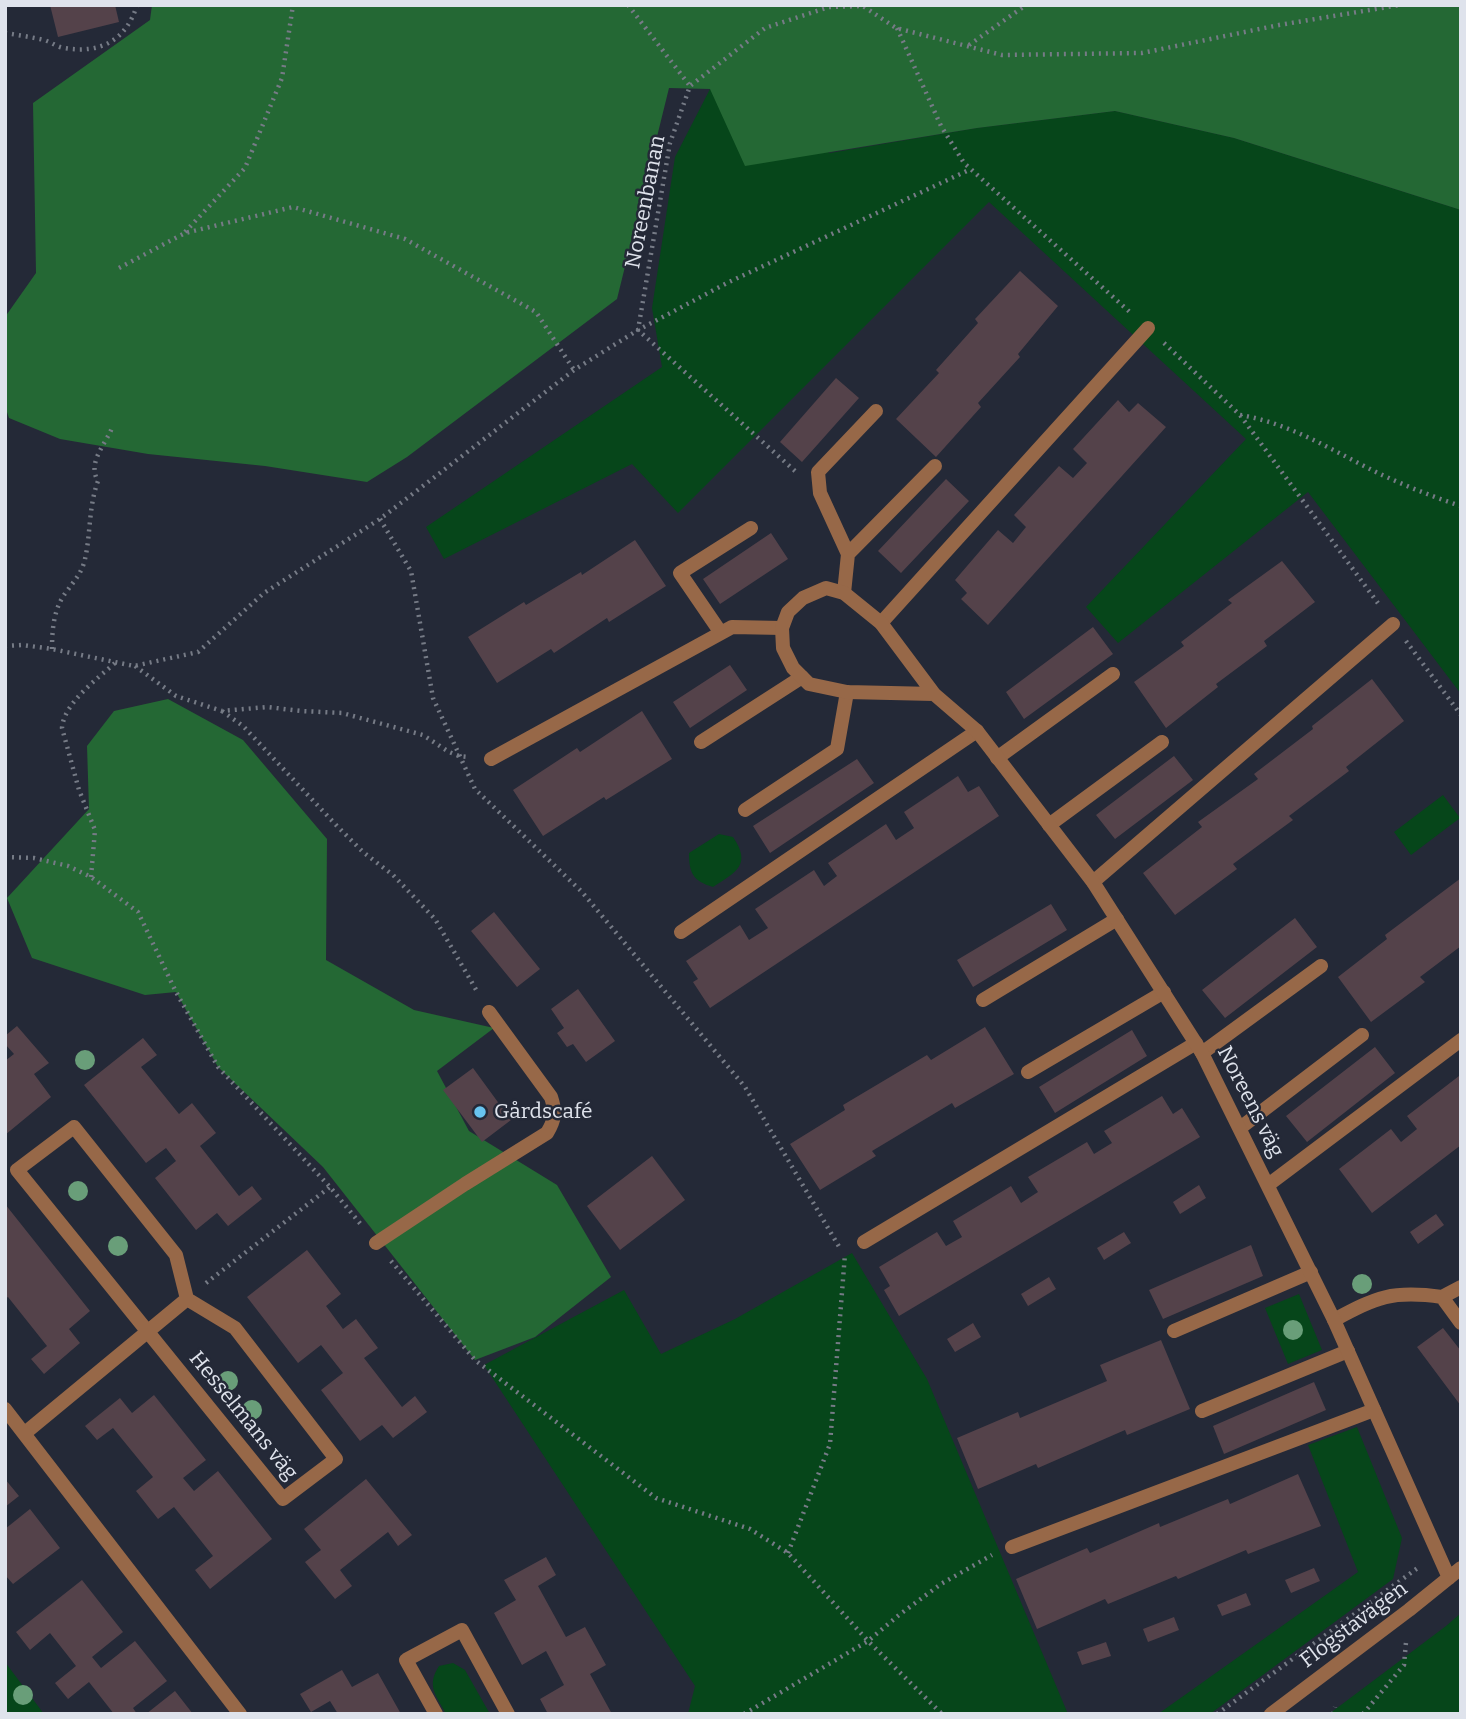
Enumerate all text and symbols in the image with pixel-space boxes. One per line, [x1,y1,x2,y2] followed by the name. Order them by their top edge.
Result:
[621,133,671,271] street label: Noreenbanan
[1211,1042,1289,1162] street label: Noreens väg
[494,1099,592,1125] place label: Gårdscafé
[472,1104,488,1120] marker: Gårdscafé
[183,1347,303,1485] street label: Hesselmans väg
[1295,1576,1413,1674] street label: Flogstavägen

